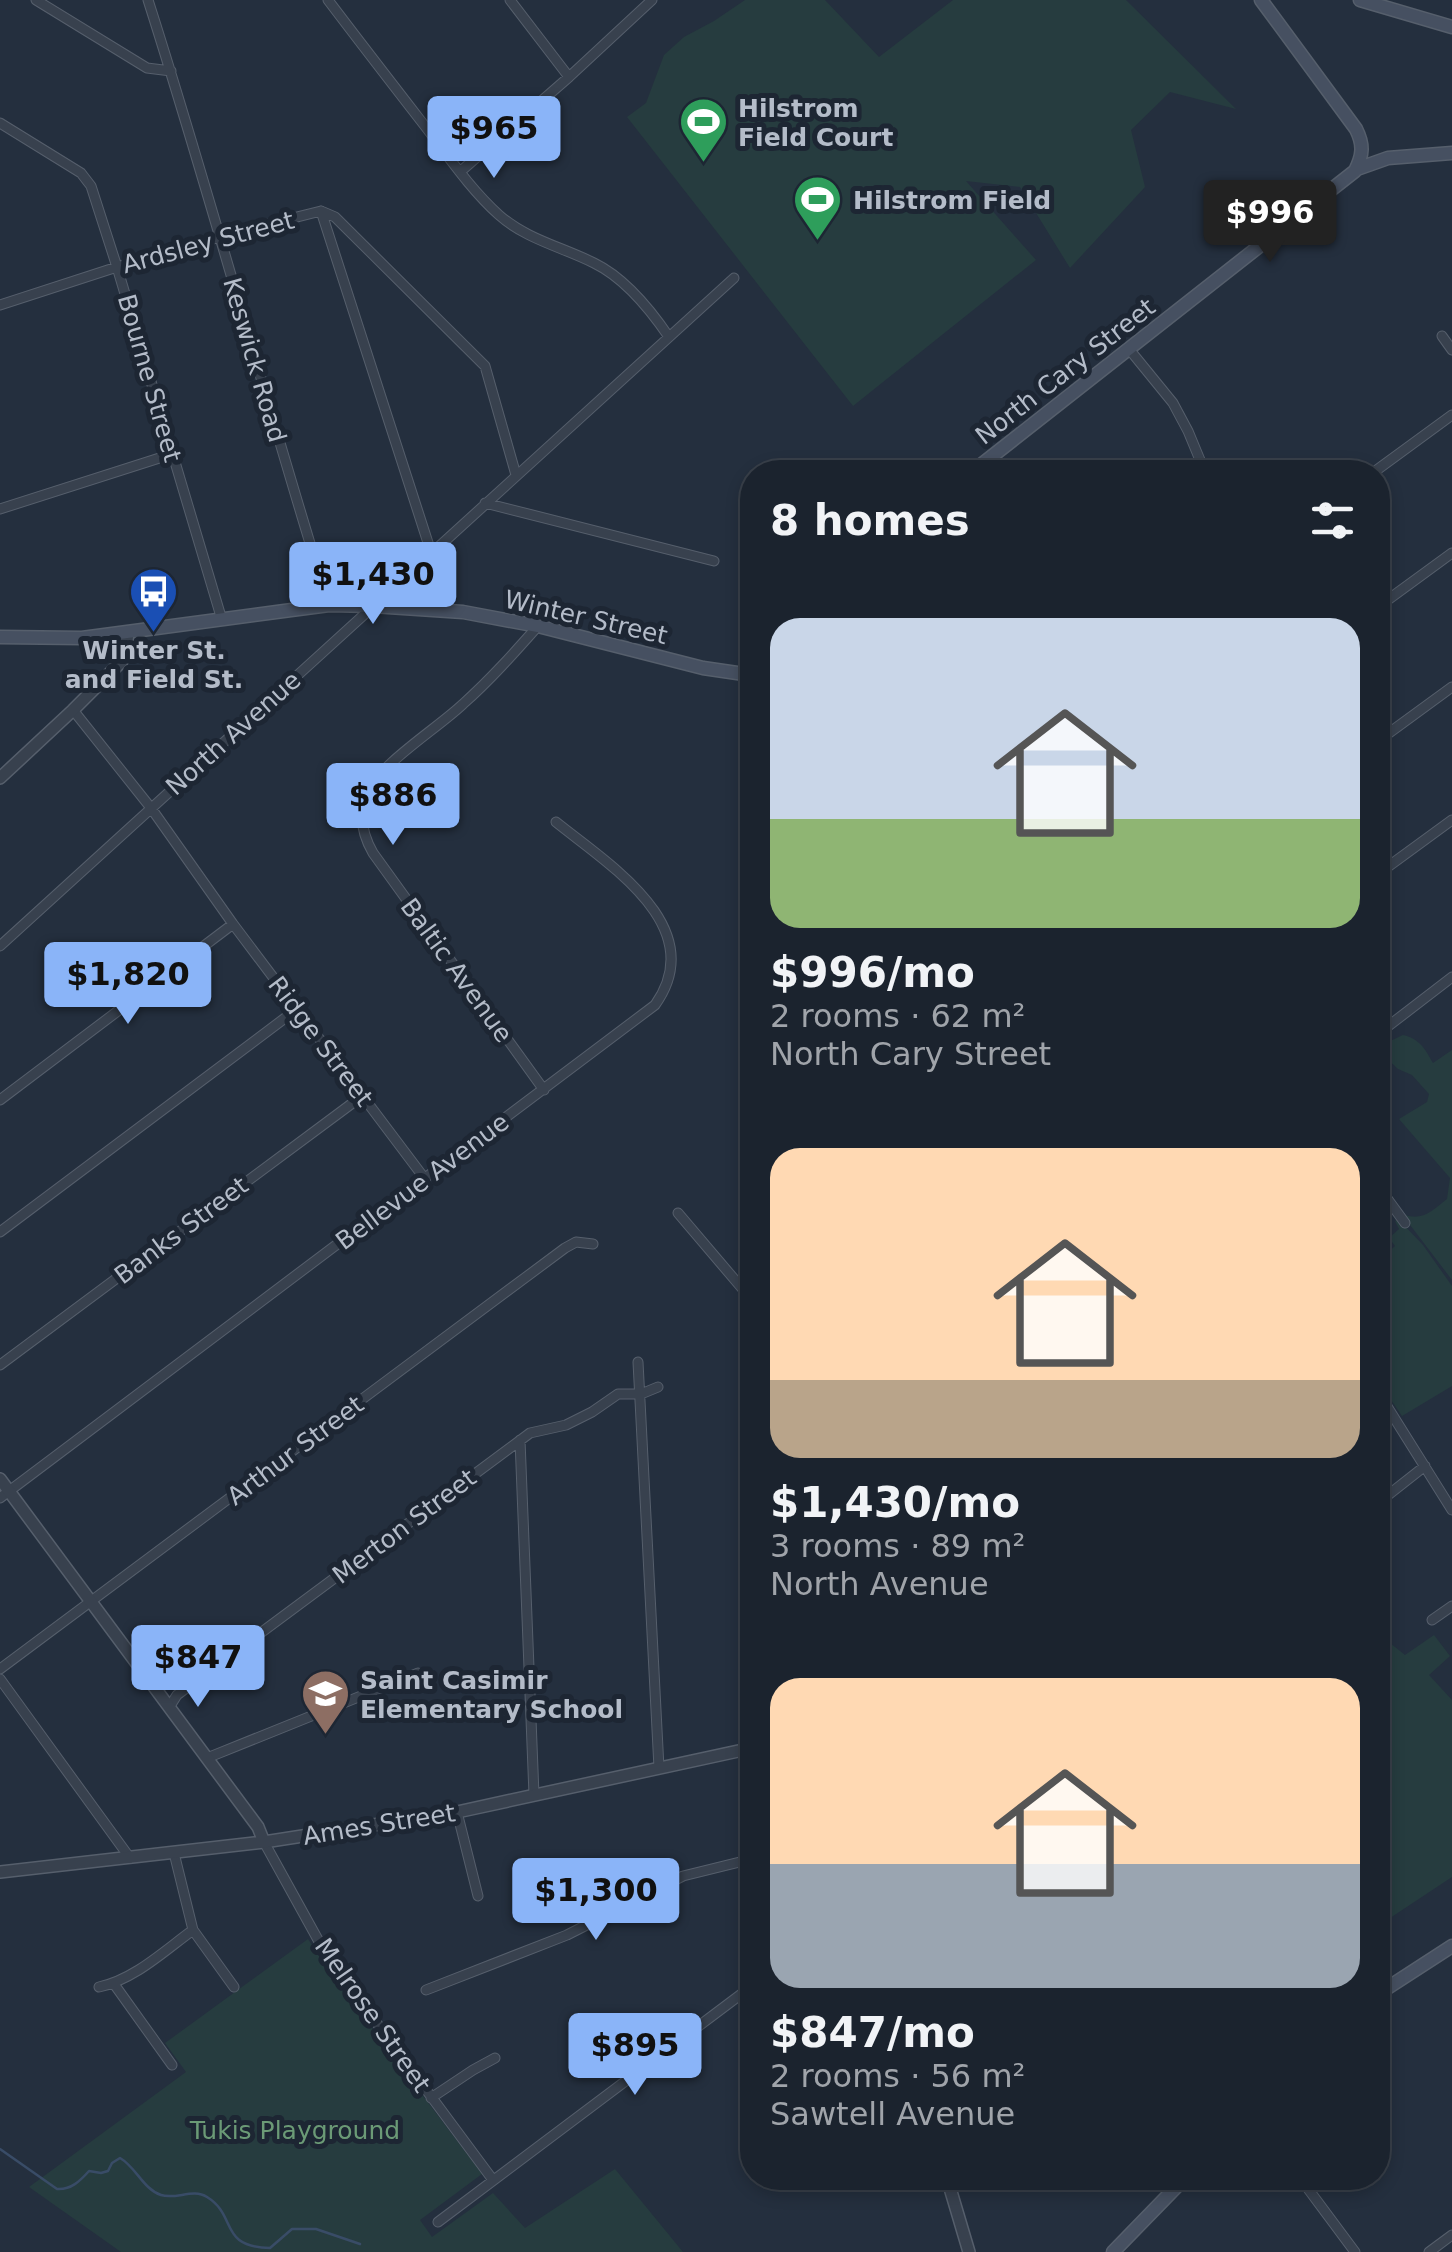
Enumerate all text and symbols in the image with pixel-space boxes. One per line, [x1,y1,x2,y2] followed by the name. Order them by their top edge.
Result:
[738,94,893,152] place label: Hilstrom Field Court
[435,96,553,181] pin: $965
[677,96,729,164] sports icon: Hilstrom Field Court
[449,109,539,147] text: $965
[792,174,844,242] sports icon: Hilstrom Field
[1211,180,1329,265] pin: $996
[853,186,1051,215] place label: Hilstrom Field
[1225,193,1315,231] text: $996
[119,206,297,279] street label: Ardsley Street
[217,275,292,446] street label: Keswick Road
[112,291,187,466] street label: Bourne Street
[970,292,1161,450] street label: North Cary Street
[1305,493,1360,548] icon: filters
[770,496,970,545] text: 8 homes
[292,542,454,627] pin: $1,430
[311,555,435,593] text: $1,430
[128,566,180,634] bus stop icon: Winter St. and Field St.
[502,585,670,650] street label: Winter Street
[65,636,243,694] place label: Winter St. and Field St.
[160,665,306,801] street label: North Avenue
[975,683,1155,863] icon: home
[334,763,452,848] pin: $886
[348,776,438,814] text: $886
[395,893,519,1048] street label: Baltic Avenue
[47,942,209,1027] pin: $1,820
[770,948,975,997] text: $996/mo
[66,955,190,993] text: $1,820
[262,971,379,1112] street label: Ridge Street
[770,997,1025,1035] text: 2 rooms · 62 m²
[770,1035,1051,1073] text: North Cary Street
[330,1107,514,1256] street label: Bellevue Avenue
[109,1171,254,1290] street label: Banks Street
[975,1213,1155,1393] icon: home
[221,1390,369,1511] street label: Arthur Street
[327,1463,482,1590] street label: Merton Street
[770,1478,1020,1527] text: $1,430/mo
[770,1527,1025,1565] text: 3 rooms · 89 m²
[770,1565,989,1603] text: North Avenue
[139,1625,257,1710] pin: $847
[153,1638,243,1676] text: $847
[360,1666,623,1724] place label: Saint Casimir Elementary School
[299,1668,351,1736] school or university icon: Saint Casimir Elementary School
[975,1743,1155,1923] icon: home
[301,1798,457,1851] street label: Ames Street
[515,1858,677,1943] pin: $1,300
[534,1871,658,1909] text: $1,300
[309,1933,437,2098] street label: Melrose Street
[770,2008,975,2057] text: $847/mo
[576,2013,694,2098] pin: $895
[590,2026,680,2064] text: $895
[770,2057,1025,2095] text: 2 rooms · 56 m²
[770,2095,1015,2133] text: Sawtell Avenue
[189,2116,400,2145] park label: Tukis Playground

